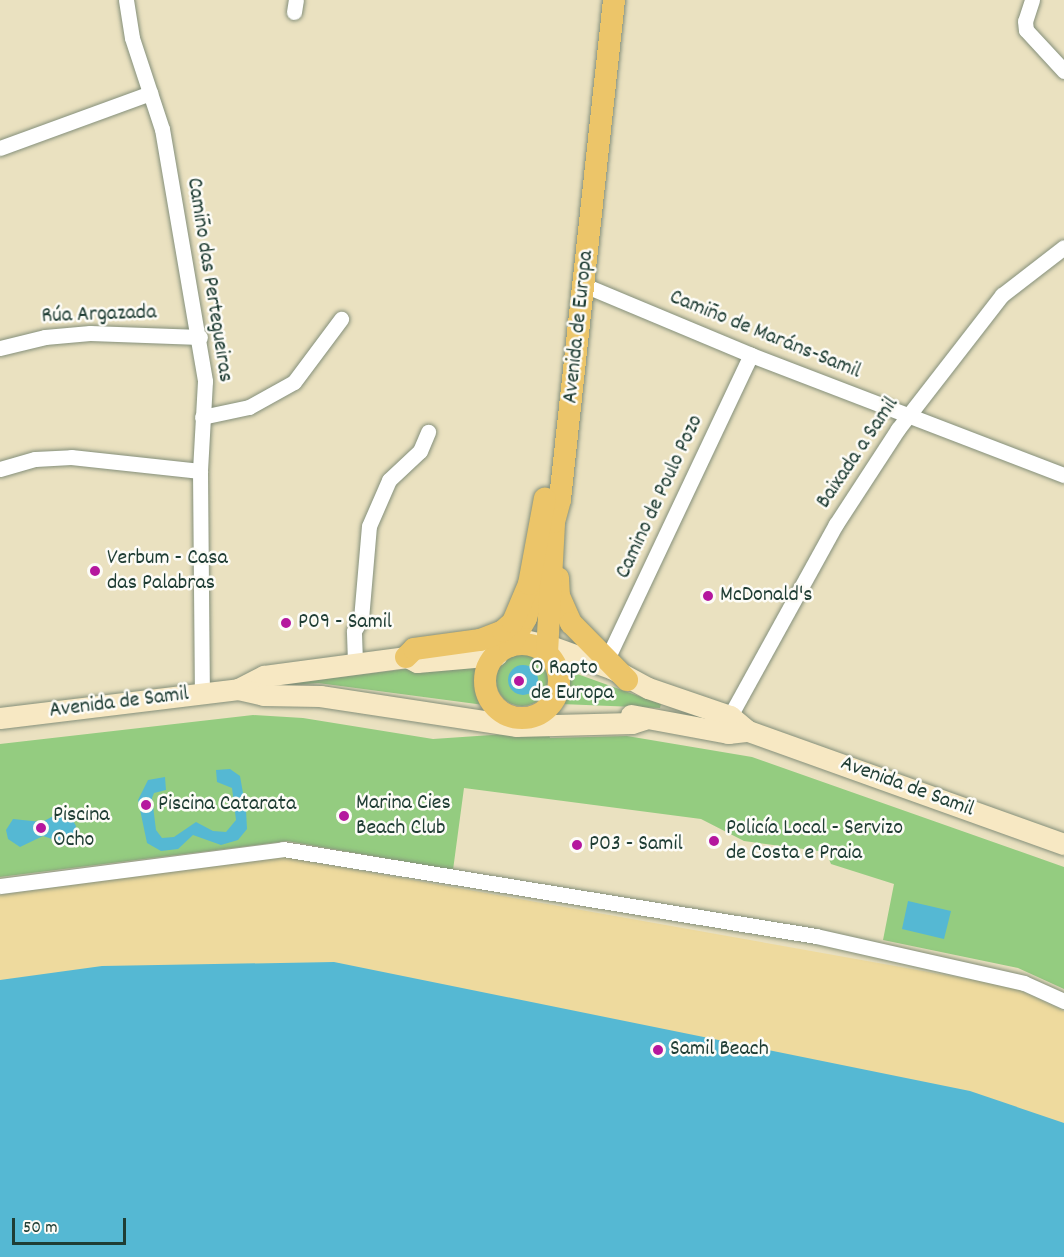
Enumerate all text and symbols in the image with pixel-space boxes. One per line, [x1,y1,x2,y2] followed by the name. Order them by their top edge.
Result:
[180,176,238,384] street label: Camiño das Pertegueiras
[558,249,600,405] street label: Avenida de Europa
[665,285,865,385] street label: Camiño de Maráns-Samil
[41,300,157,330] street label: Rúa Argazada
[811,392,905,514] street label: Baixada a Samil
[611,411,709,583] street label: Camino de Poulo Pozo
[107,545,228,596] place label: Verbum - Casa das Palabras
[88,564,102,578] marker: Verbum - Casa das Palabras
[720,583,813,609] place label: McDonald's
[701,589,715,603] marker: McDonald's
[298,610,392,636] place label: P09 - Samil
[279,616,293,630] marker: P09 - Samil
[531,655,614,706] place label: O Rapto de Europa
[512,674,526,688] marker: O Rapto de Europa
[48,681,190,725] street label: Avenida de Samil
[837,751,977,823] street label: Avenida de Samil
[356,790,451,842] place label: Marina Cies Beach Club
[158,792,296,818] place label: Piscina Catarata
[139,798,153,812] marker: Piscina Catarata
[53,802,110,854] place label: Piscina Ocho
[337,809,351,823] marker: Marina Cies Beach Club
[726,815,903,866] place label: Policía Local - Servizo de Costa e Praia
[34,821,48,835] marker: Piscina Ocho
[589,832,683,858] place label: P03 - Samil
[707,834,721,848] marker: Policía Local - Servizo de Costa e Praia
[570,838,584,852] marker: P03 - Samil
[670,1037,769,1063] place label: Samil Beach
[651,1043,665,1057] marker: Samil Beach
[15,1206,129,1244] scale bar
[23,1216,58,1241] text: 50 m

